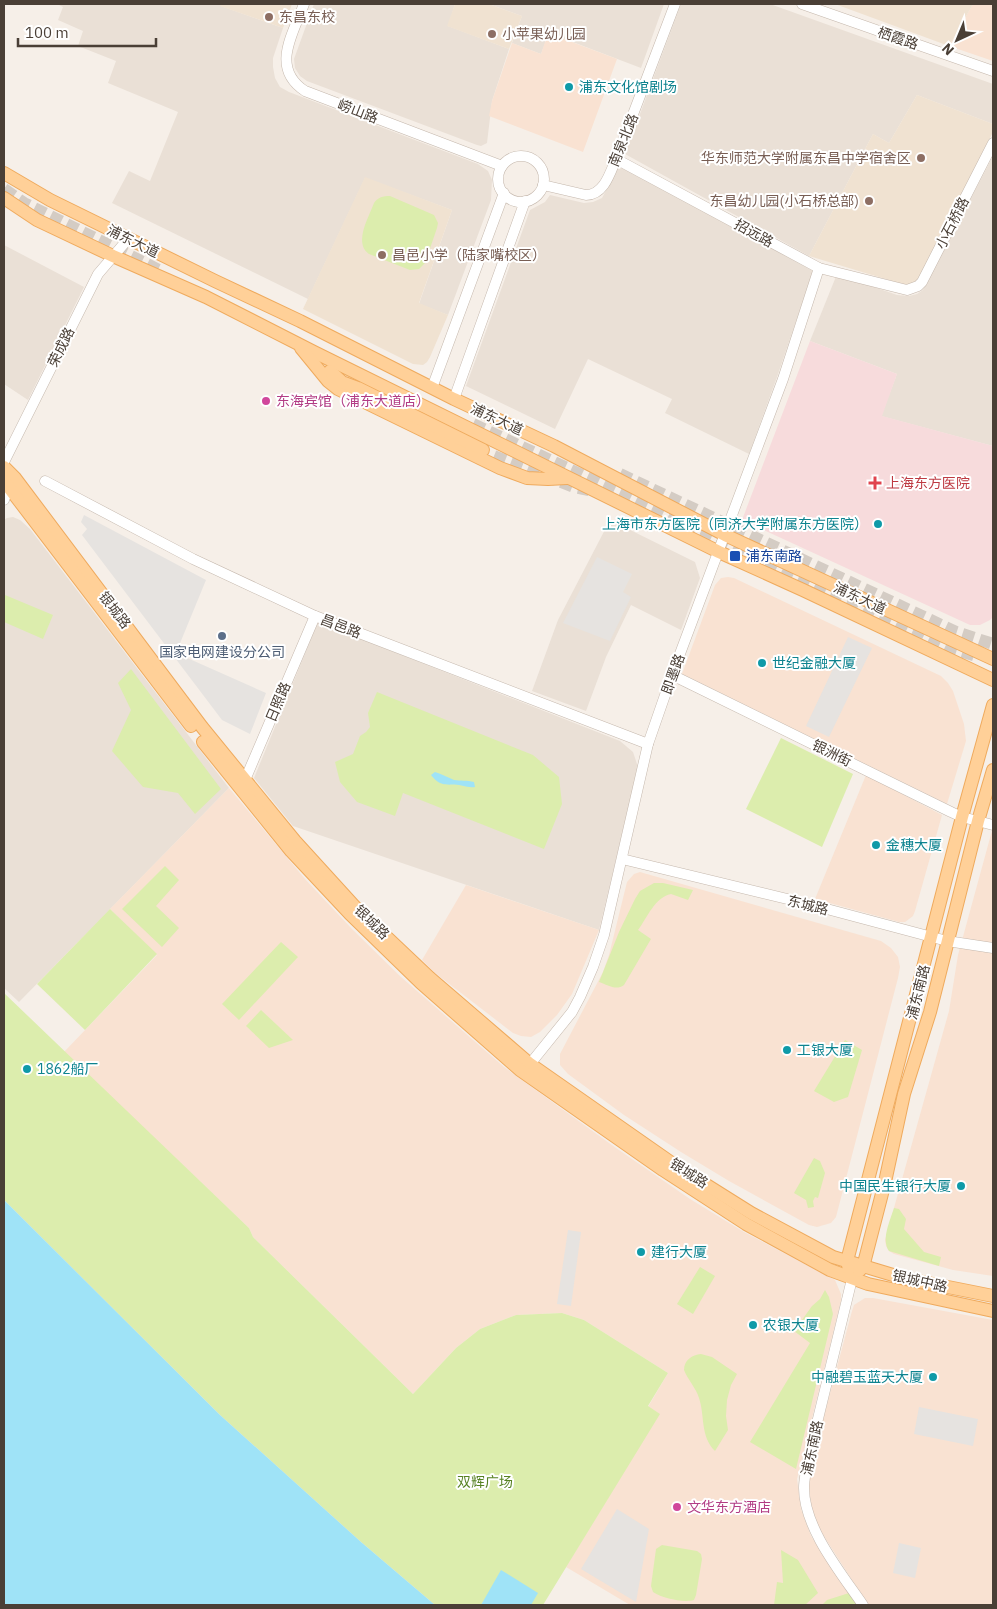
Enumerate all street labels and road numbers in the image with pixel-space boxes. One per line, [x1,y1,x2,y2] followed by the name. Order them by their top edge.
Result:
[875,23,921,53] street label: 栖霞路
[335,95,381,127] street label: 崂山路
[604,111,642,169] street label: 南泉北路
[931,194,973,252] street label: 小石桥路
[731,215,777,251] street label: 招远路
[104,221,162,261] street label: 浦东大道
[44,324,78,370] street label: 荣成路
[468,399,526,439] street label: 浦东大道
[831,578,889,618] street label: 浦东大道
[95,588,135,632] street label: 银城路
[318,610,364,642] street label: 昌邑路
[657,651,689,697] street label: 即墨路
[262,679,294,725] street label: 日照路
[809,736,855,770] street label: 银洲街
[785,891,831,919] street label: 东城路
[351,901,393,943] street label: 银城路
[902,963,934,1021] street label: 浦东南路
[666,1154,712,1192] street label: 银城路
[891,1266,949,1296] street label: 银城中路
[797,1419,827,1477] street label: 浦东南路

